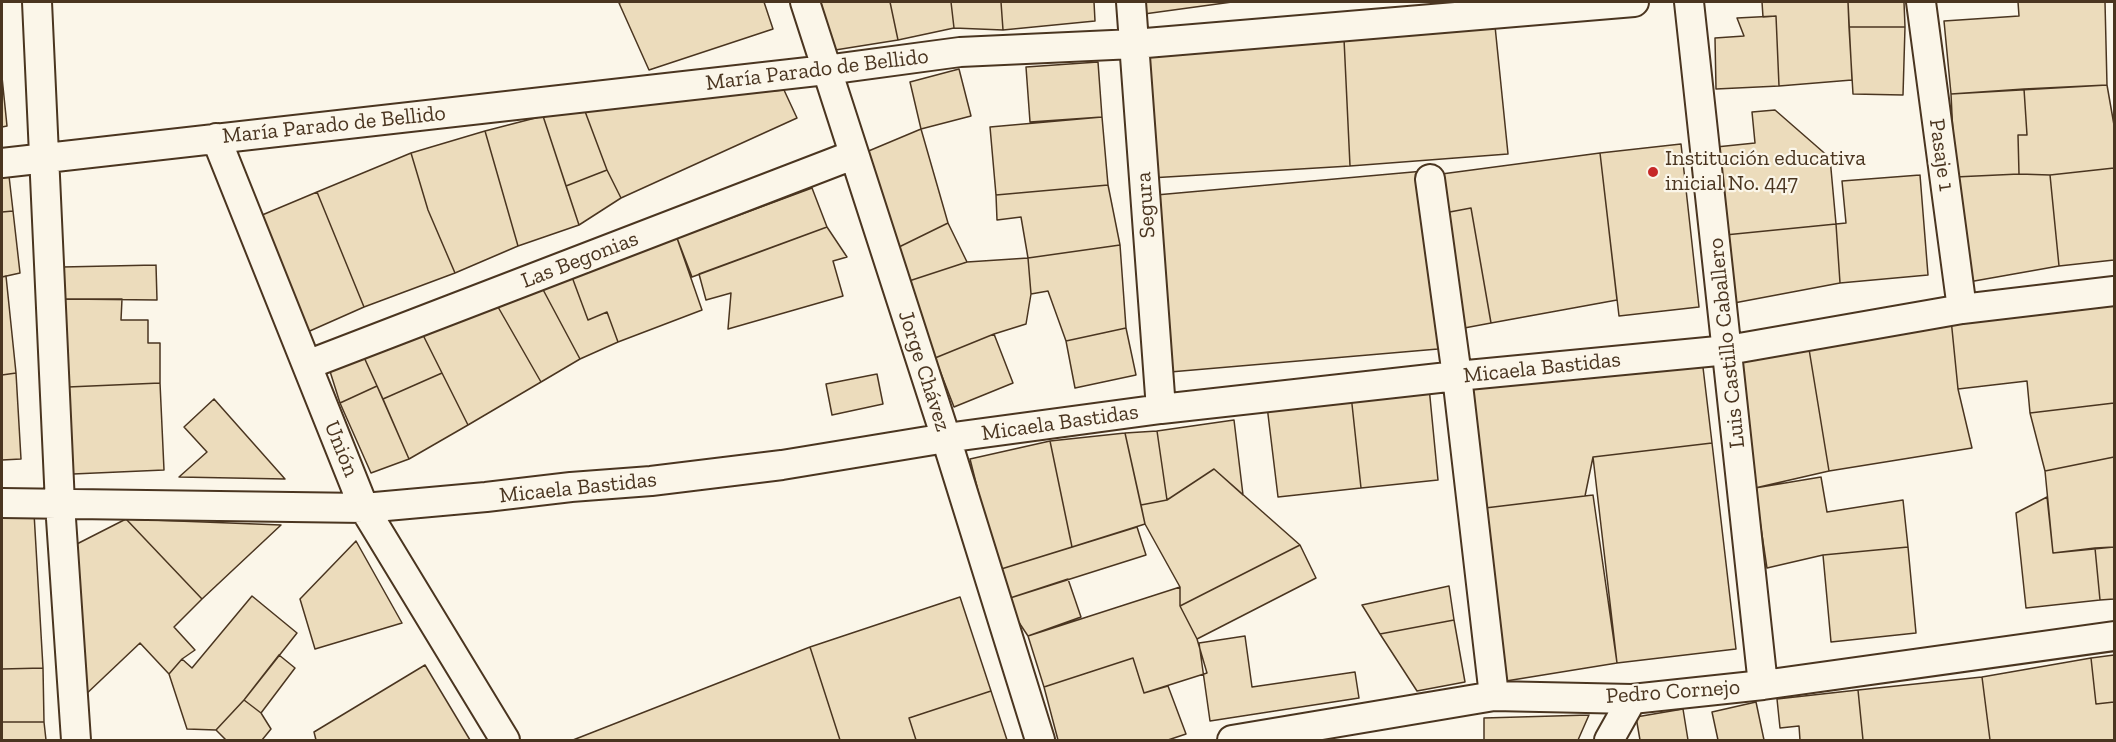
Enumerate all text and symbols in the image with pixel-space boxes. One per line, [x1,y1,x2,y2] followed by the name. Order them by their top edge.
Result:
[704,43,930,97] street label: María Parado de Bellido
[221,100,447,150] street label: María Parado de Bellido
[1923,117,1959,193] street label: Pasaje 1
[1665,146,1866,198] place label: Institución educativa inicial No. 447
[1646,165,1660,179] marker: Institución educativa inicial No. 447
[1131,171,1161,239] street label: Segura
[518,226,642,294] street label: Las Begonias
[1703,236,1751,450] street label: Luis Castillo Caballero
[892,307,956,435] street label: Jorge Chávez
[1462,347,1622,389] street label: Micaela Bastidas
[980,399,1140,447] street label: Micaela Bastidas
[318,417,364,481] street label: Unión
[498,467,658,509] street label: Micaela Bastidas
[1605,674,1741,710] street label: Pedro Cornejo

